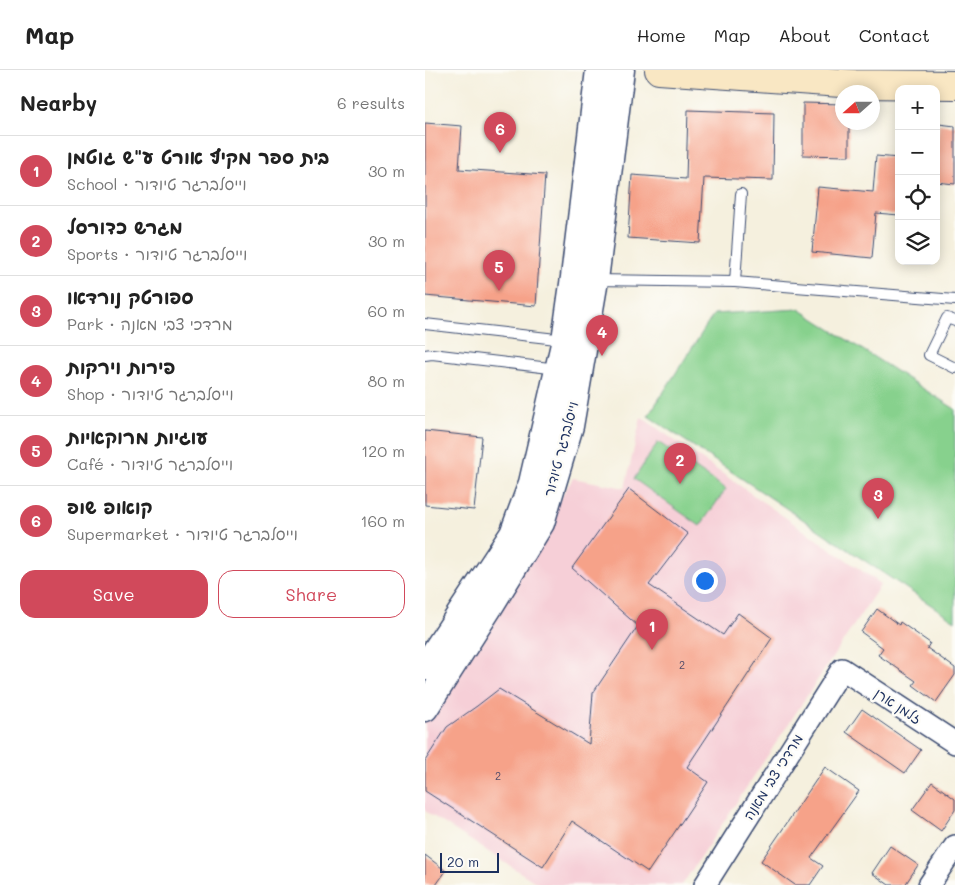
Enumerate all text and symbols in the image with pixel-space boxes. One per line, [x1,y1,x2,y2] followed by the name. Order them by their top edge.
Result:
[25,19,74,50] text: Map
[637,23,686,47] text: Home
[714,23,750,47] text: Map
[778,23,831,47] text: About
[859,23,930,47] text: Contact
[835,85,880,130] north arrow
[895,85,940,265] map controls
[895,85,940,130] button: +
[20,89,97,116] text: Nearby
[337,92,405,113] text: 6 results
[484,112,516,153] pin: 6
[895,130,940,175] button: −
[67,144,329,169] text: בית ספר מקיף אורט ע"ש גוטמן
[32,160,40,181] text: 1
[368,160,405,181] text: 30 m
[67,173,247,194] text: School · וייסלברגר טיודור
[895,175,940,220] button: locate
[67,214,183,239] text: מגרש כדורסל
[895,220,940,265] button: layers
[32,230,40,251] text: 2
[368,230,405,251] text: 30 m
[67,243,247,264] text: Sports · וייסלברגר טיודור
[483,250,515,291] pin: 5
[67,284,194,309] text: ספורטק נורדאו
[31,300,41,321] text: 3
[368,300,405,321] text: 60 m
[67,313,233,334] text: Park · מרדכי צבי מאנה
[586,315,618,356] pin: 4
[67,354,175,379] text: פירות וירקות
[31,370,41,391] text: 4
[368,370,405,391] text: 80 m
[67,383,234,404] text: Shop · וייסלברגר טיודור
[539,399,582,499] street label: וייסלברגר טיודור
[67,424,208,449] text: עוגיות מרוקאיות
[31,440,41,461] text: 5
[361,440,405,461] text: 120 m
[664,443,696,484] pin: 2
[67,453,233,474] text: Café · וייסלברגר טיודור
[862,478,894,519] pin: 3
[67,494,153,519] text: קואופ שופ
[31,510,41,531] text: 6
[360,510,405,531] text: 160 m
[67,523,298,544] text: Supermarket · וייסלברגר טיודור
[692,568,718,594] your location
[20,570,208,618] button: Save
[218,570,405,618] button: Share
[636,609,668,650] pin: 1
[679,657,685,672] house number: 2
[871,683,926,728] street label: זלמן ארן
[738,730,807,823] street label: מרדכי צבי מאנה
[495,768,501,783] house number: 2
[440,850,499,873] scale bar
[447,852,479,871] text: 20 m

